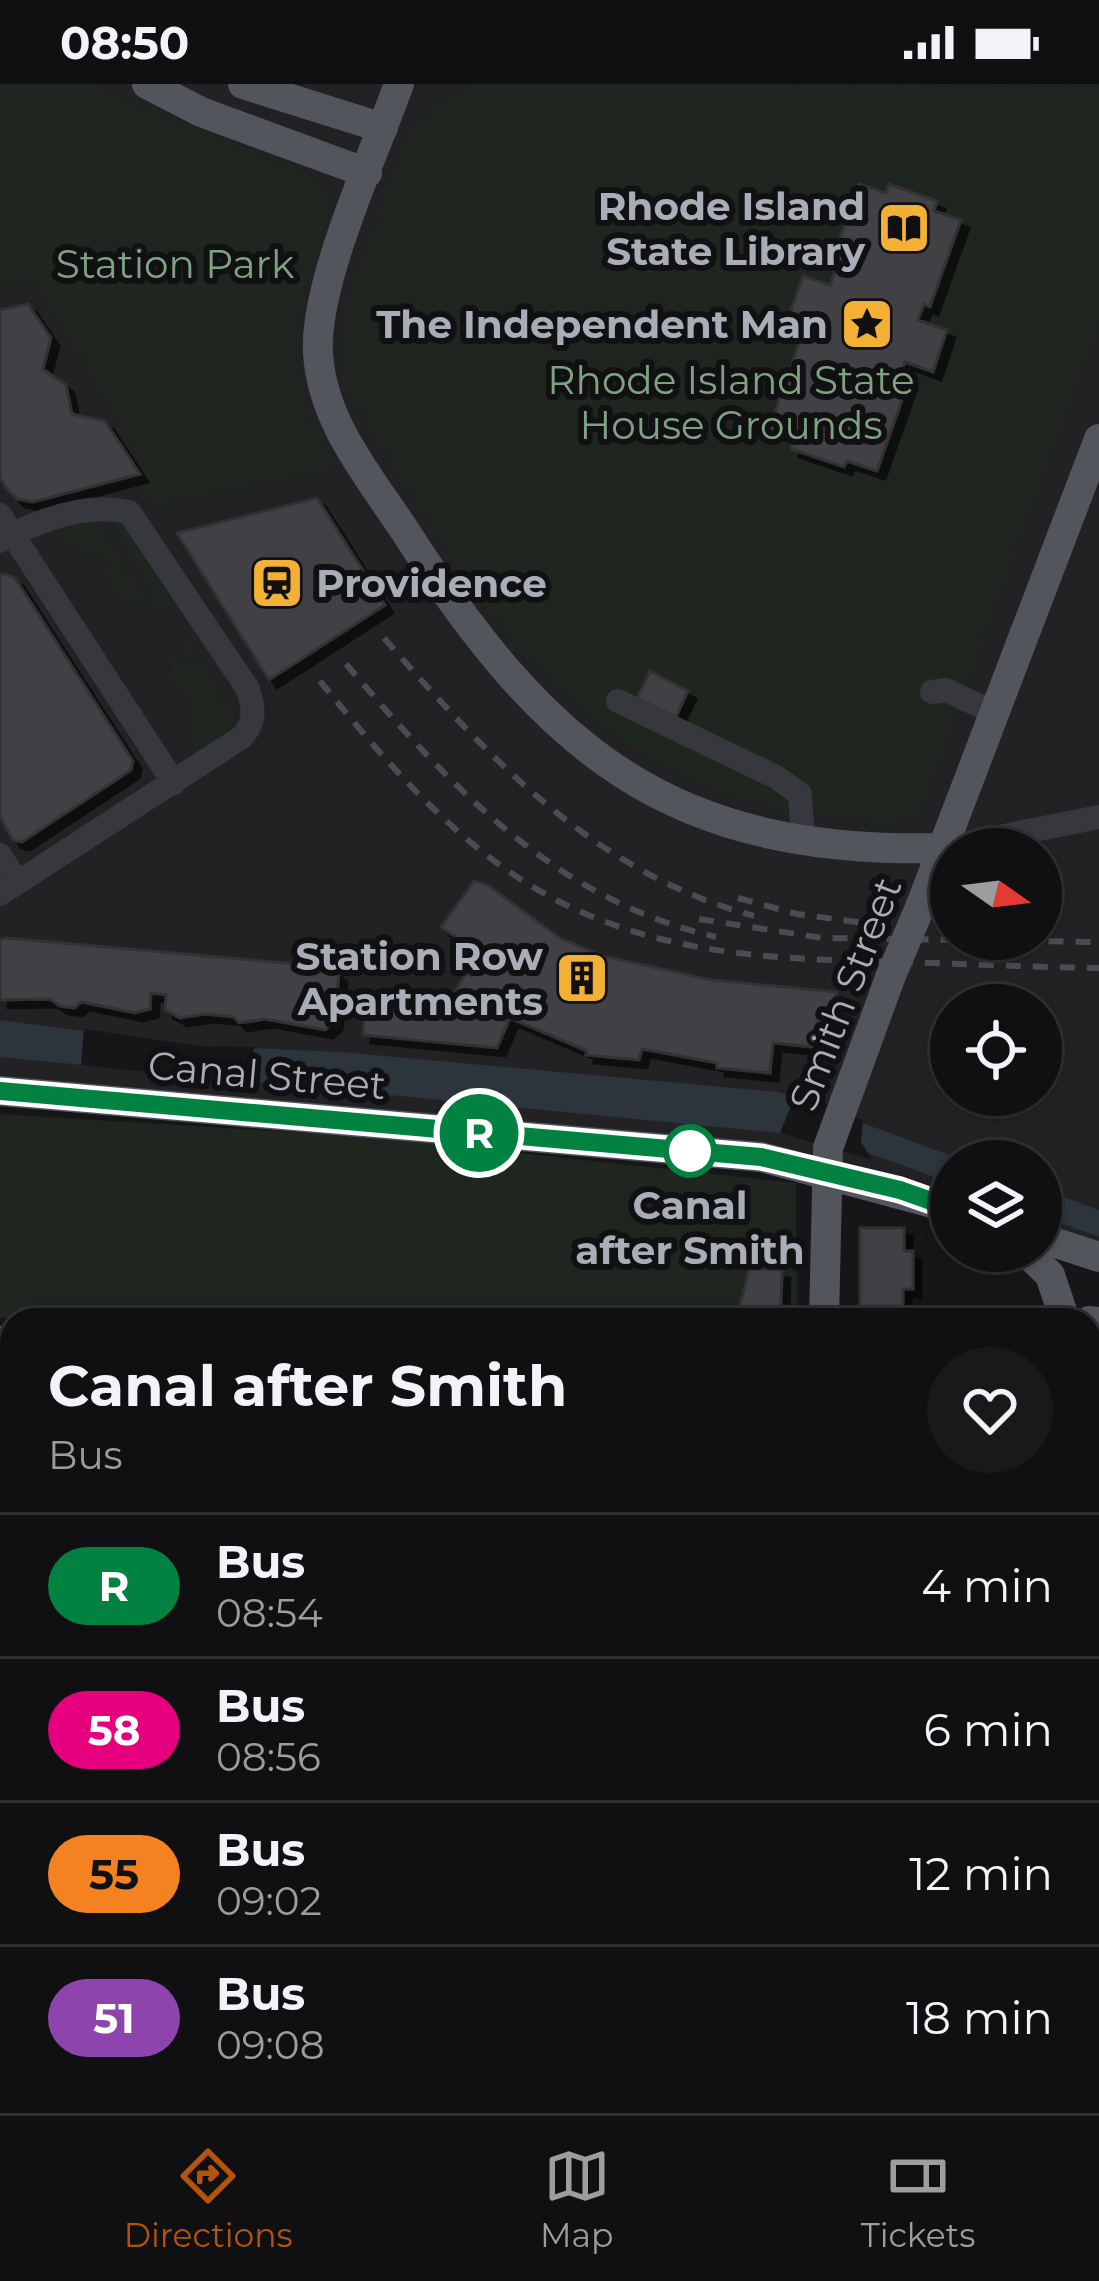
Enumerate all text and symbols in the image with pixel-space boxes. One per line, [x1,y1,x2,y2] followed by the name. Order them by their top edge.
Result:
[60,15,189,70] text: 08:50
[598,182,866,275] place label: Rhode Island State Library
[876,200,932,256] library icon: Rhode Island State Library
[56,240,295,288] park label: Station Park
[839,296,895,352] place icon: The Independent Man
[376,300,828,348] place label: The Independent Man
[547,356,915,449] park label: Rhode Island State House Grounds
[249,555,305,611] station icon: Providence
[316,559,547,607] place label: Providence
[930,828,1062,960] north arrow
[930,828,1062,1272] map controls
[779,871,911,1117] street label: Smith Street
[295,932,543,1025] place label: Station Row Apartments
[554,950,610,1006] building icon: Station Row Apartments
[930,984,1062,1116] button: locate
[146,1041,388,1109] street label: Canal Street
[440,1094,518,1172] line badge: R
[464,1107,494,1159] text: R
[665,1126,715,1176] marker: Canal after Smith
[930,1140,1062,1272] button: layers
[575,1181,805,1274] place label: Canal after Smith
[927,1347,1053,1473] button: heart
[48,1351,567,1420] text: Canal after Smith
[48,1431,123,1479] text: Bus
[216,1534,305,1589] text: Bus
[921,1558,1053,1613] text: 4 min
[99,1560,129,1612] text: R
[216,1589,323,1637] text: 08:54
[216,1678,305,1733] text: Bus
[924,1702,1053,1757] text: 6 min
[88,1704,140,1756] text: 58
[216,1733,321,1781] text: 08:56
[216,1822,305,1877] text: Bus
[909,1846,1053,1901] text: 12 min
[89,1848,139,1900] text: 55
[216,1877,322,1925] text: 09:02
[216,1966,305,2021] text: Bus
[906,1990,1053,2045] text: 18 min
[93,1992,135,2044] text: 51
[216,2021,325,2069] text: 09:08
[124,2143,293,2255] tab: Directions
[540,2143,613,2255] tab: Map
[861,2143,975,2255] tab: Tickets

